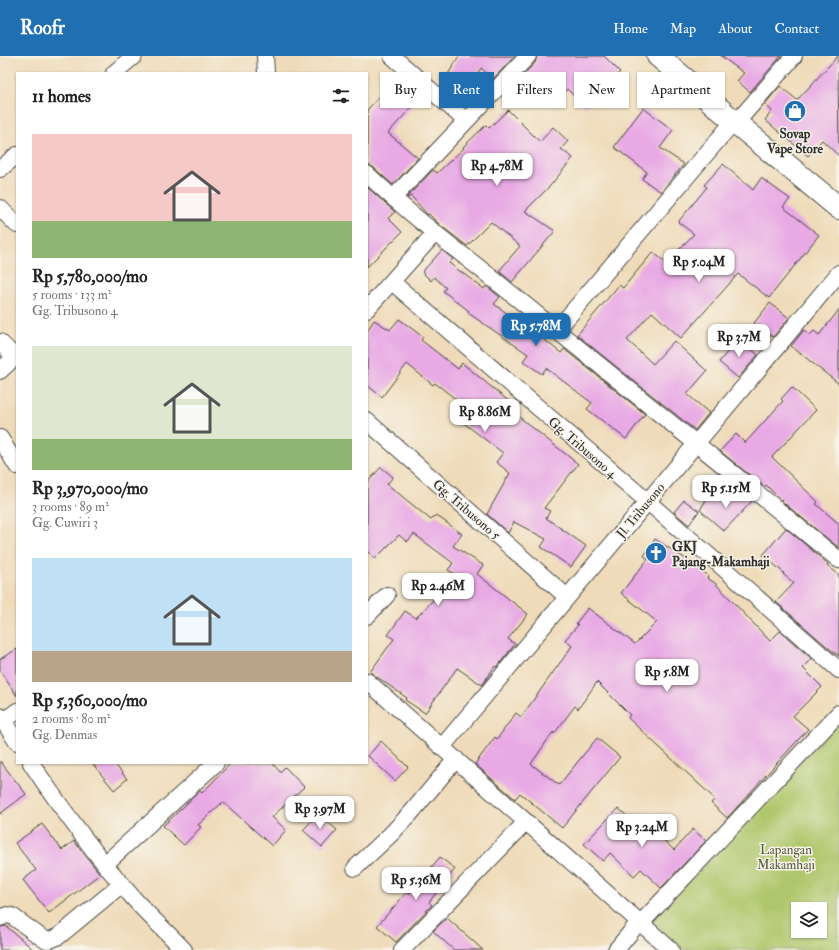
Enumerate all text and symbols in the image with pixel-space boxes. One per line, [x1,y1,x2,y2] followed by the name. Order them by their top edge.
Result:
[20,16,65,40] text: Roofr
[613,20,648,37] text: Home
[670,20,696,37] text: Map
[718,20,752,37] text: About
[774,20,819,37] text: Contact
[380,72,431,108] chip: Buy
[439,72,494,108] chip: Rent
[502,72,566,108] chip: Filters
[574,72,629,108] chip: New
[637,72,725,108] chip: Apartment
[330,85,352,107] icon: filters
[32,86,91,107] text: 11 homes
[782,98,808,124] shop icon: Sovap Vape Store
[766,126,824,158] place label: Sovap Vape Store
[456,153,538,187] pin: Rp 4.78M
[471,158,523,174] text: Rp 4.78M
[156,160,228,232] icon: home
[658,249,740,283] pin: Rp 5.04M
[673,254,725,270] text: Rp 5.04M
[32,266,147,287] text: Rp 5,780,000/mo
[32,287,111,303] text: 5 rooms · 133 m²
[32,303,117,319] text: Gg. Tribusono 4
[495,313,577,347] pin: Rp 5.78M
[511,318,561,334] text: Rp 5.78M
[702,324,776,358] pin: Rp 3.7M
[717,329,761,345] text: Rp 3.7M
[156,372,228,444] icon: home
[444,399,526,433] pin: Rp 8.86M
[459,404,511,420] text: Rp 8.86M
[545,414,621,482] street label: Gg. Tribusono 4
[685,475,767,509] pin: Rp 5.15M
[429,476,504,544] street label: Gg. Tribusono 5
[32,478,148,499] text: Rp 3,970,000/mo
[612,480,668,542] street label: Jl. Tribusono
[701,480,751,496] text: Rp 5.15M
[32,499,109,515] text: 3 rooms · 89 m²
[32,515,98,531] text: Gg. Cuwiri 3
[672,539,770,571] place label: GKJ Pajang-Makamhaji
[643,540,669,566] church icon: GKJ Pajang-Makamhaji
[397,573,479,607] pin: Rp 2.46M
[411,578,465,594] text: Rp 2.46M
[156,584,228,656] icon: home
[630,659,704,693] pin: Rp 5.8M
[644,664,690,680] text: Rp 5.8M
[32,690,147,711] text: Rp 5,360,000/mo
[32,711,110,727] text: 2 rooms · 80 m²
[32,727,97,743] text: Gg. Denmas
[279,796,361,830] pin: Rp 3.97M
[294,801,346,817] text: Rp 3.97M
[601,814,683,848] pin: Rp 3.24M
[616,819,668,835] text: Rp 3.24M
[757,842,816,873] park label: Lapangan Makamhaji
[375,867,457,901] pin: Rp 5.36M
[391,872,441,888] text: Rp 5.36M
[791,902,827,938] map controls
[791,902,827,938] button: layers

